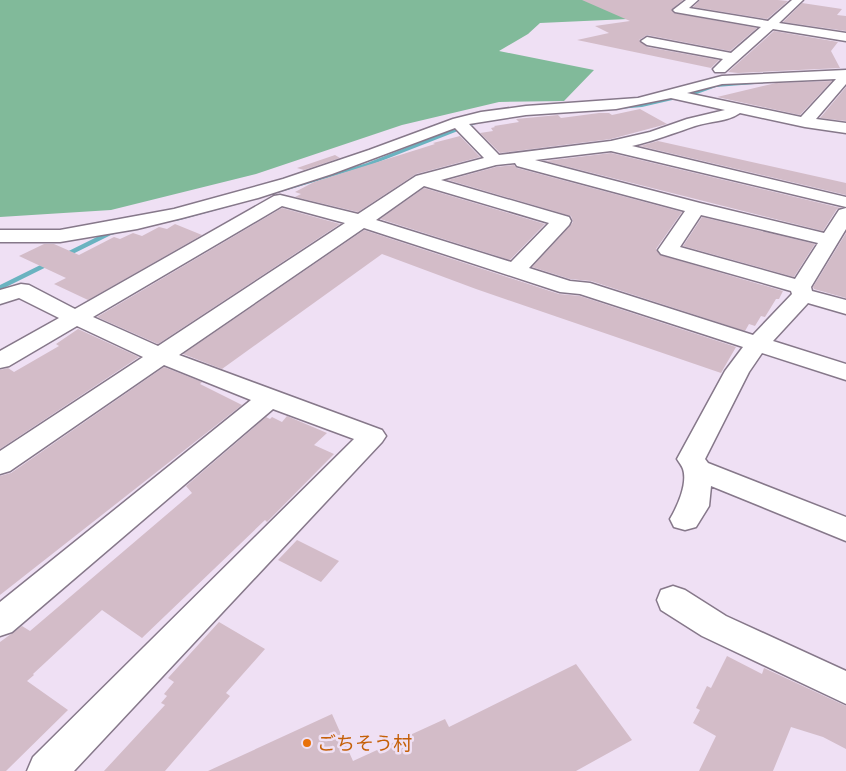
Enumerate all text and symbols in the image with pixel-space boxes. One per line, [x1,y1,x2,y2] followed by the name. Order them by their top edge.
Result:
[317,730,412,756] place label: ごちそう村
[301,737,313,749] marker: ごちそう村

